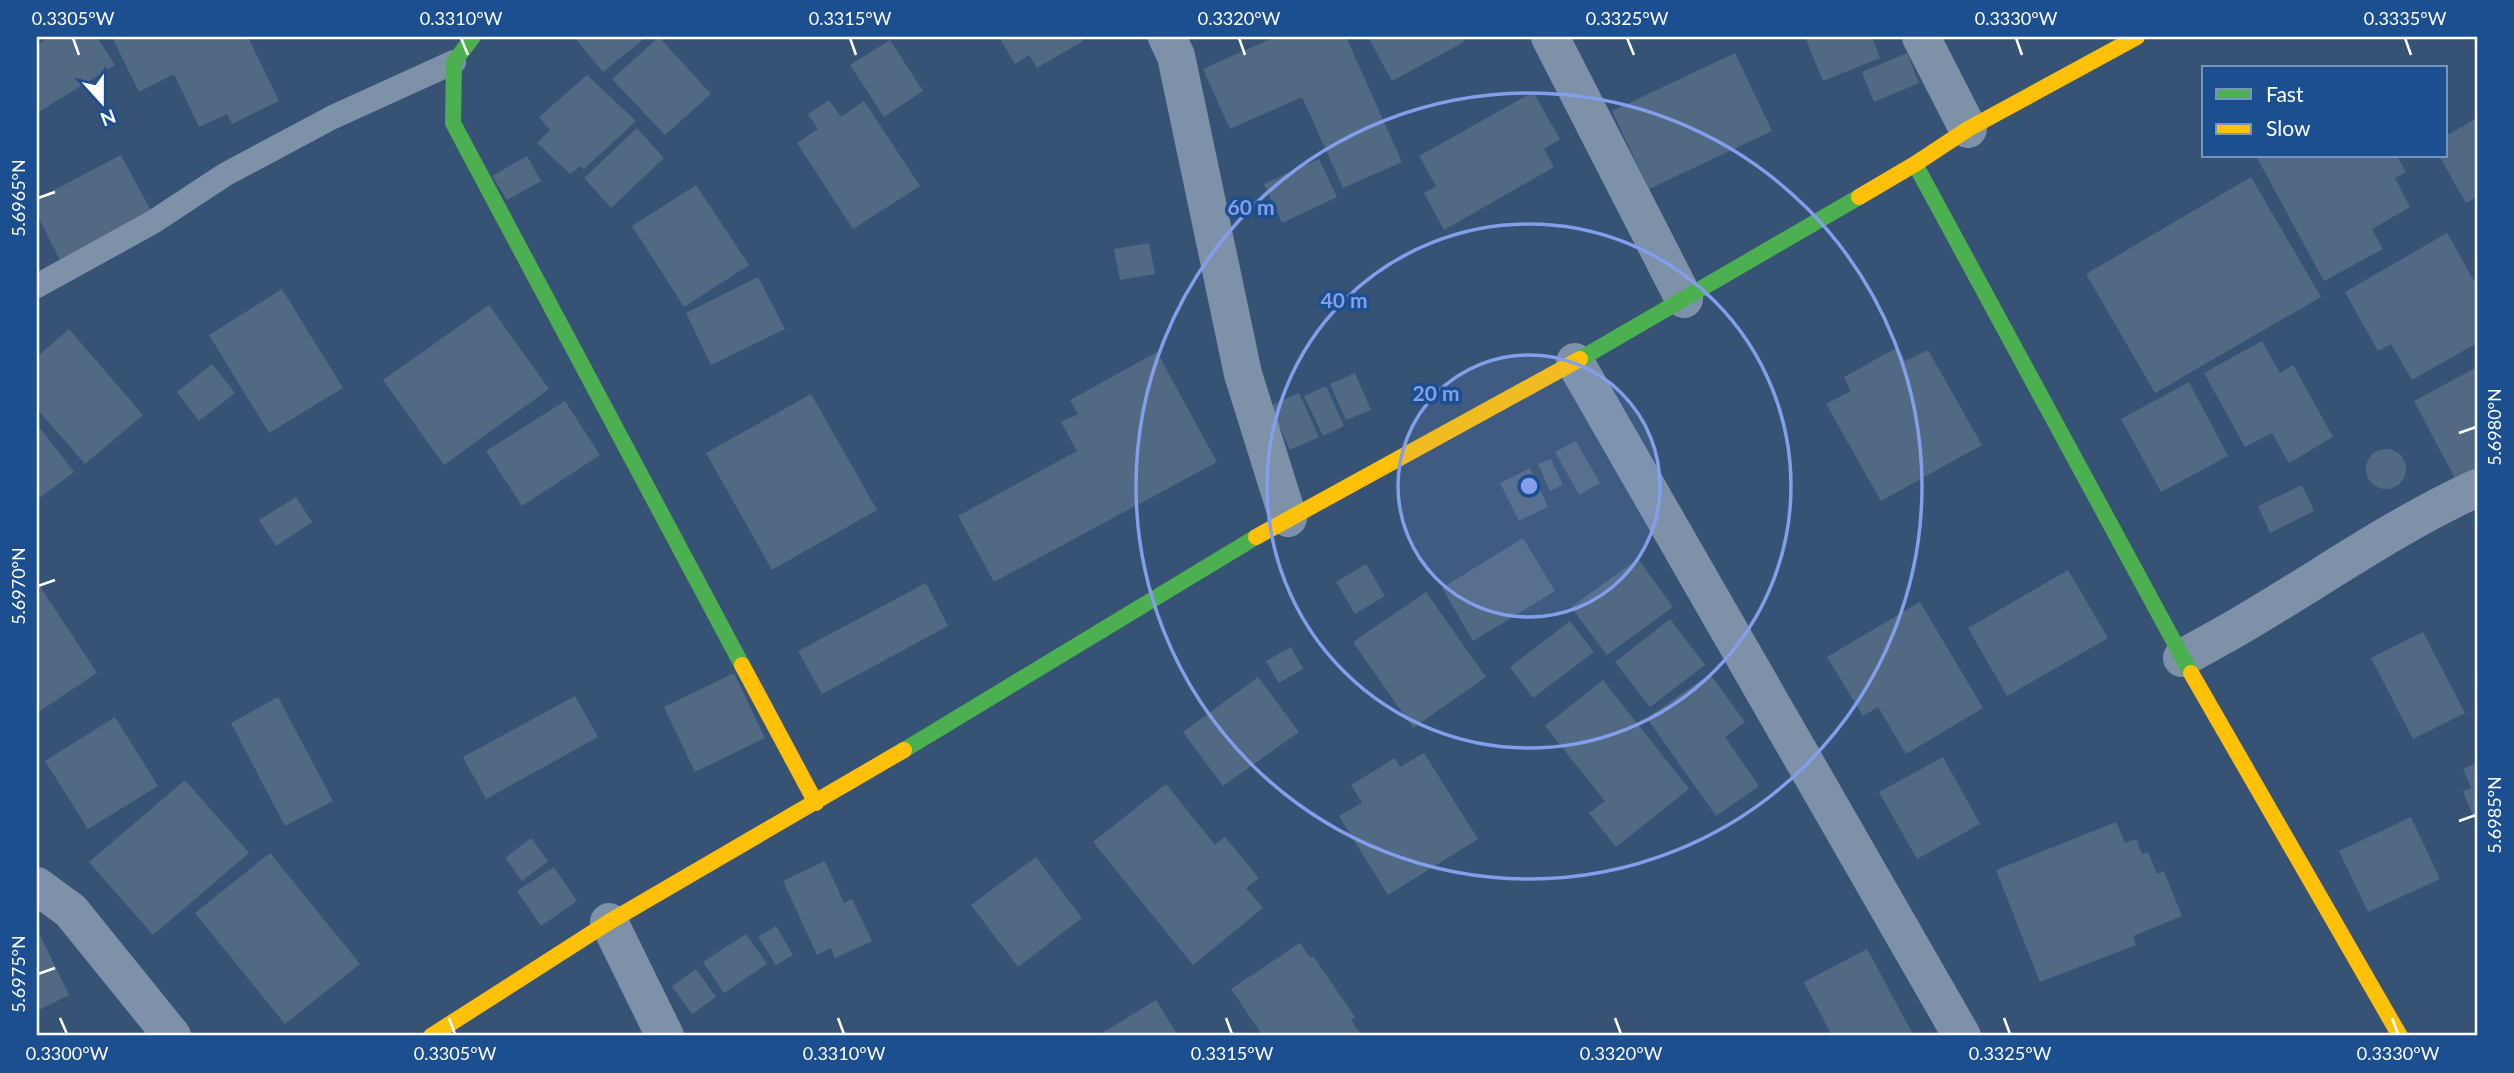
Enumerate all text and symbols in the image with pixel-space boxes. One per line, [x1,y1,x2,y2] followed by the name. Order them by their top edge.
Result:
[32,7,115,29] text: 0.3305°W
[420,7,503,29] text: 0.3310°W
[809,7,892,29] text: 0.3315°W
[1198,7,1281,29] text: 0.3320°W
[1586,7,1669,29] text: 0.3325°W
[1975,7,2058,29] text: 0.3330°W
[2364,7,2447,29] text: 0.3335°W
[66,66,136,136] north arrow
[2202,66,2448,158] legend
[2266,81,2304,106] text: Fast
[97,105,119,132] text: N
[2266,115,2311,140] text: Slow
[7,159,29,237] text: 5.6965°N
[1227,194,1275,219] text: 60 m
[1320,287,1368,312] text: 40 m
[1412,380,1460,405] text: 20 m
[2483,388,2505,466] text: 5.6980°N
[1517,474,1541,498] centre of rings
[7,547,29,625] text: 5.6970°N
[2483,776,2505,854] text: 5.6985°N
[7,935,29,1013] text: 5.6975°N
[26,1042,109,1064] text: 0.3300°W
[414,1042,497,1064] text: 0.3305°W
[803,1042,886,1064] text: 0.3310°W
[1191,1042,1274,1064] text: 0.3315°W
[1580,1042,1663,1064] text: 0.3320°W
[1969,1042,2052,1064] text: 0.3325°W
[2357,1042,2440,1064] text: 0.3330°W

